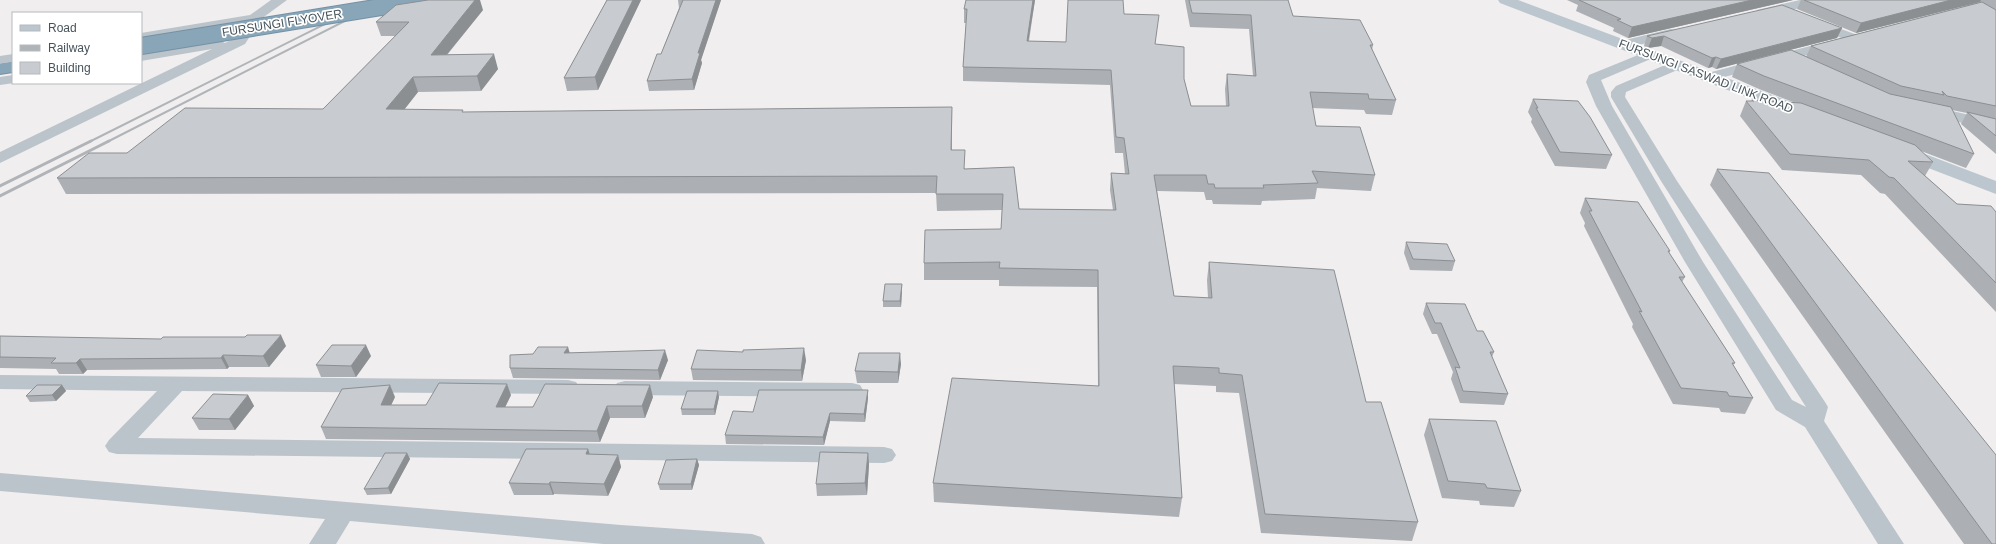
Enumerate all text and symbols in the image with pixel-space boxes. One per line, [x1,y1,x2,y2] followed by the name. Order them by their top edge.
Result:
[221,7,343,39] street label: FURSUNGI FLYOVER
[12,12,142,84] legend
[48,21,77,35] text: Road
[1617,36,1795,116] street label: FURSUNGI SASWAD LINK ROAD
[48,41,90,55] text: Railway
[48,61,91,75] text: Building

